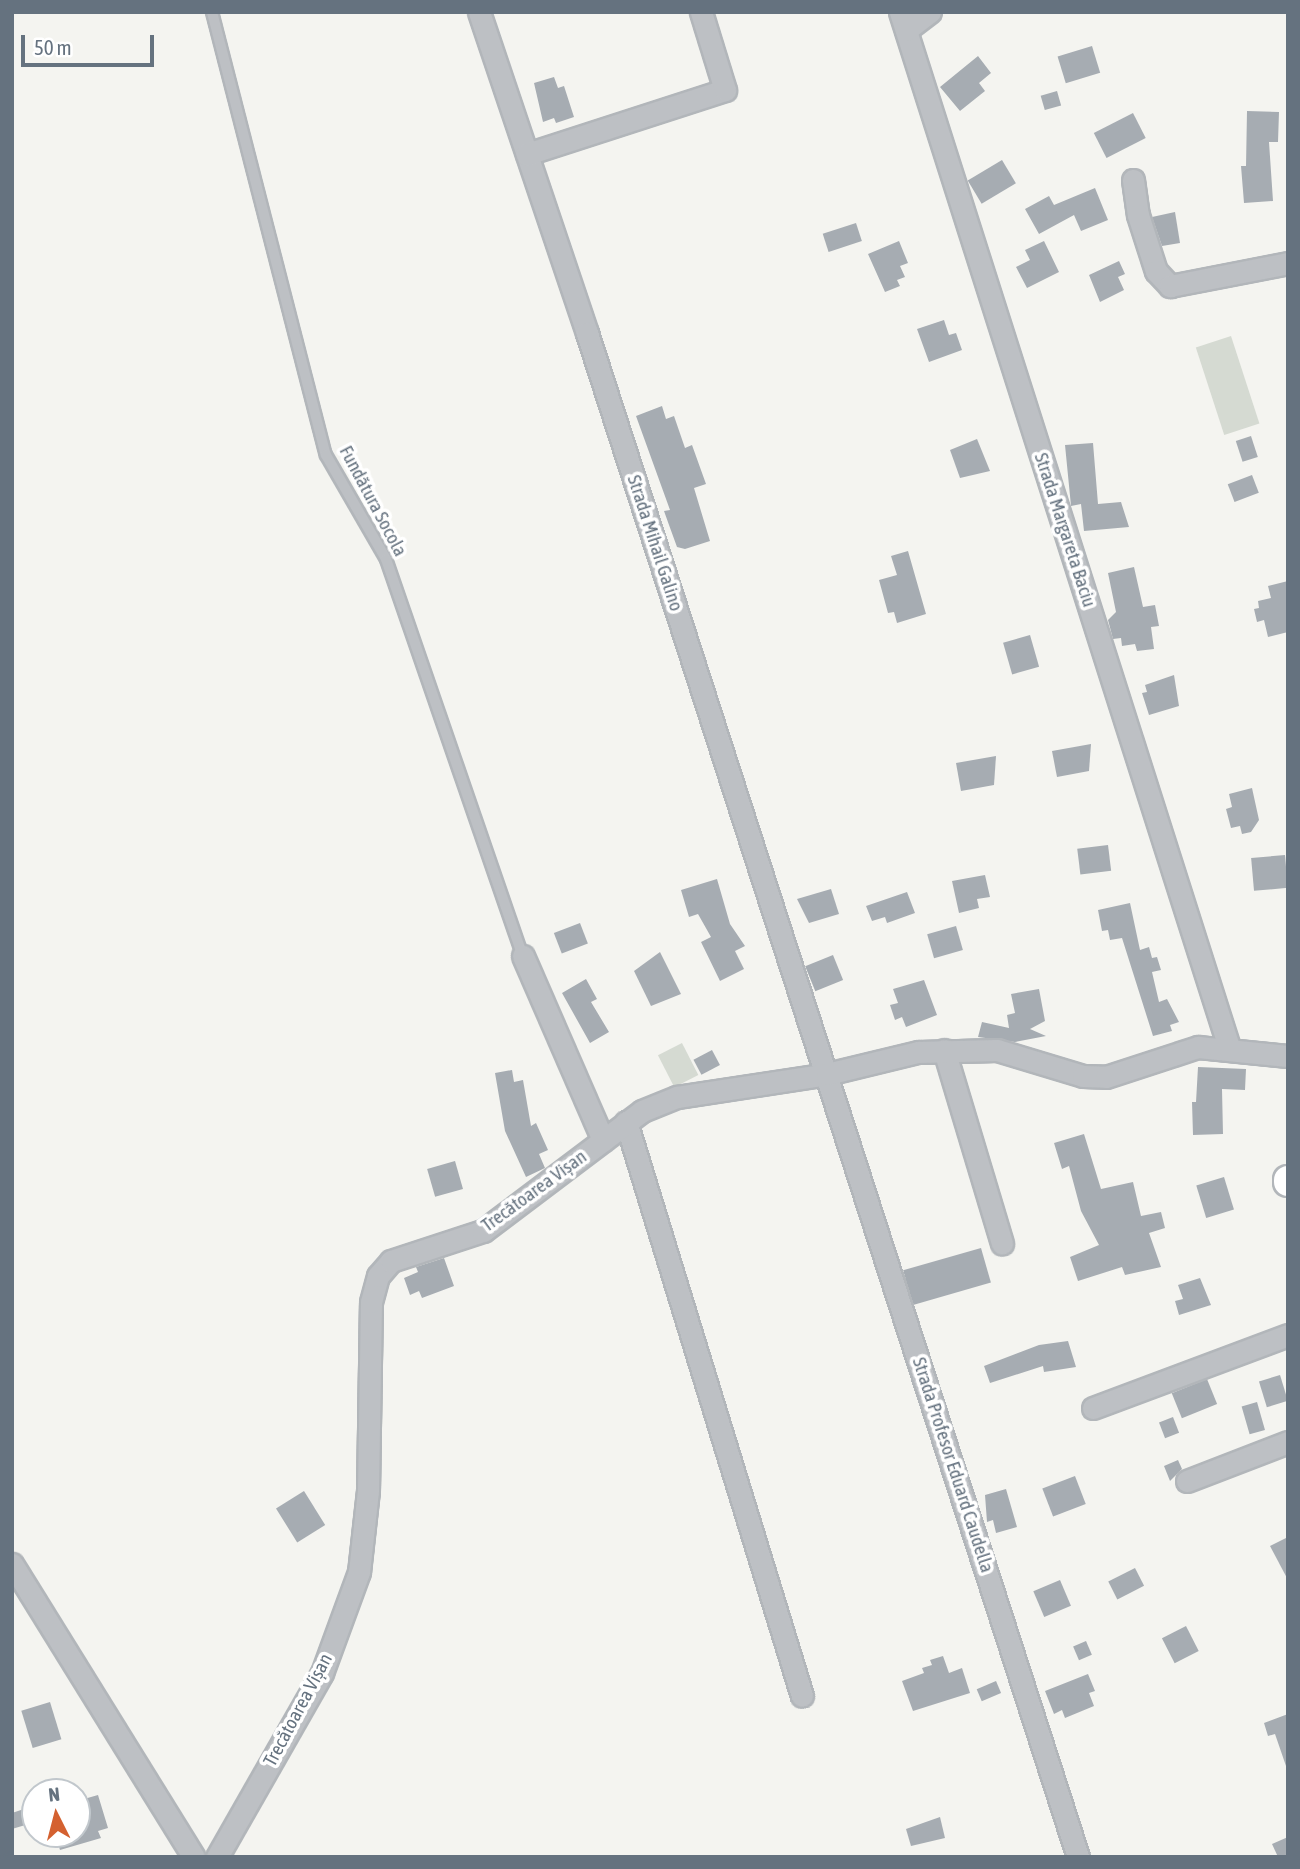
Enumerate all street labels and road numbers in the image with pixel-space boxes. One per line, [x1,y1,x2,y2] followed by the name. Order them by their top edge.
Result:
[334,442,412,560] street label: Fundătura Socola
[1029,450,1101,610] street label: Strada Margareta Baciu
[622,472,688,614] street label: Strada Mihail Galino
[477,1145,591,1237] street label: Trecătoarea Vișan
[907,1355,999,1575] street label: Strada Profesor Eduard Caudella
[259,1650,337,1770] street label: Trecătoarea Vișan

